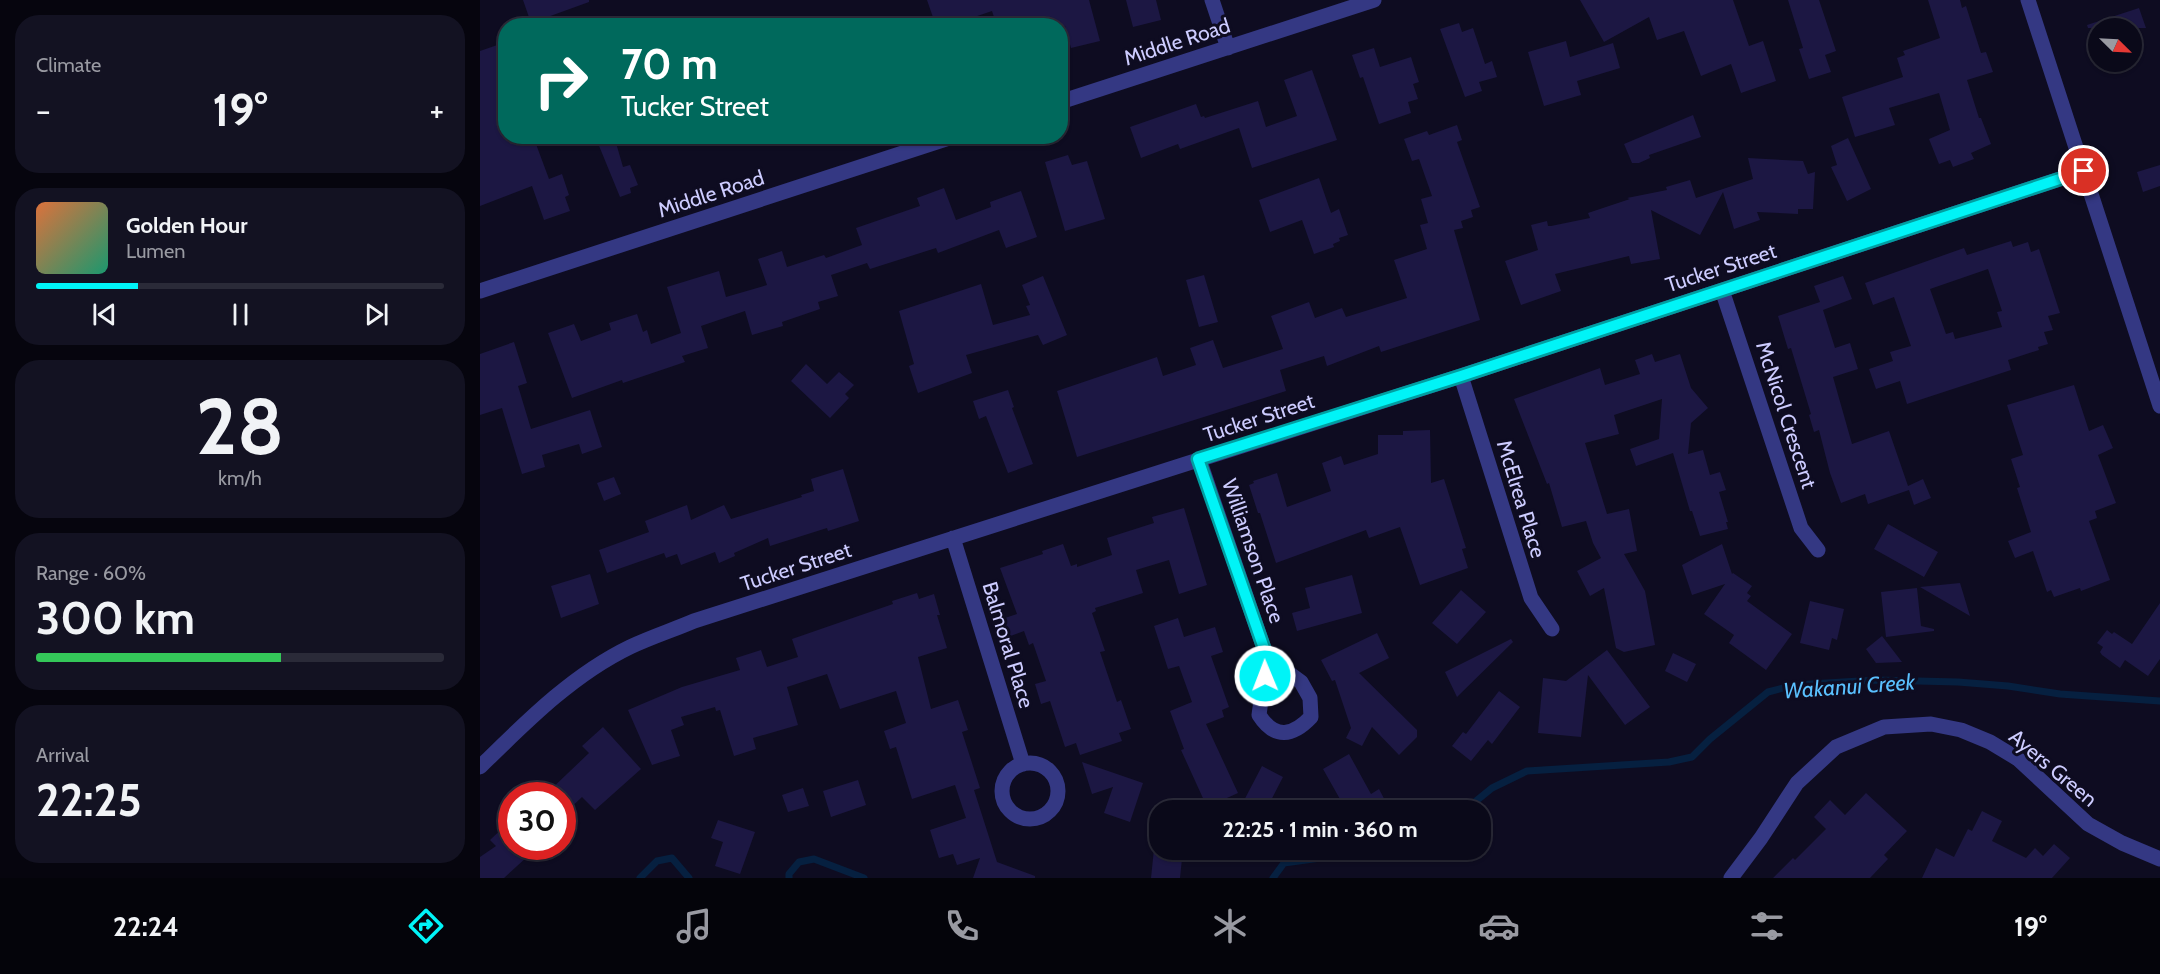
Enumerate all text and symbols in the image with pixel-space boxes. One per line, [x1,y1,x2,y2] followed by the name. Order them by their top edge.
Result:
[1120,13,1233,70] street label: Middle Road
[2088,18,2142,72] north arrow
[2088,18,2142,72] map controls
[621,38,718,90] text: 70 m
[522,42,600,120] icon: right
[36,53,101,77] text: Climate
[213,83,267,137] text: 19°
[36,90,51,130] text: −
[429,90,444,130] text: +
[621,90,769,123] text: Tucker Street
[2058,145,2109,196] pin
[2067,154,2100,187] icon: arrive
[654,165,767,222] street label: Middle Road
[126,212,247,239] text: Golden Hour
[1662,238,1779,297] street label: Tucker Street
[126,239,185,263] text: Lumen
[88,298,121,331] icon: previous
[224,298,257,331] icon: pause
[360,298,393,331] icon: next
[1751,338,1822,492] street label: McNicol Crescent
[196,379,284,474] text: 28
[1200,388,1317,447] street label: Tucker Street
[1492,437,1551,561] street label: McElrea Place
[218,466,262,490] text: km/h
[1217,475,1290,626] street label: Williamson Place
[737,537,854,596] street label: Tucker Street
[36,561,146,585] text: Range · 60%
[977,579,1040,711] street label: Balmoral Place
[36,591,195,645] text: 300 km
[1233,644,1297,708] position arrow
[1782,668,1916,705] water label: Wakanui Creek
[2004,724,2102,812] street label: Ayers Green
[36,743,89,767] text: Arrival
[36,773,142,827] text: 22:25
[498,782,576,860] speed limit sign: 30
[1222,816,1418,843] text: 22:25 · 1 min · 360 m
[405,905,447,947] icon: directions
[673,905,715,947] icon: music
[941,905,983,947] icon: phone
[1209,905,1251,947] icon: climate
[1478,905,1520,947] icon: car
[1746,905,1788,947] icon: filters
[113,910,179,943] text: 22:24
[2014,910,2047,943] text: 19°

